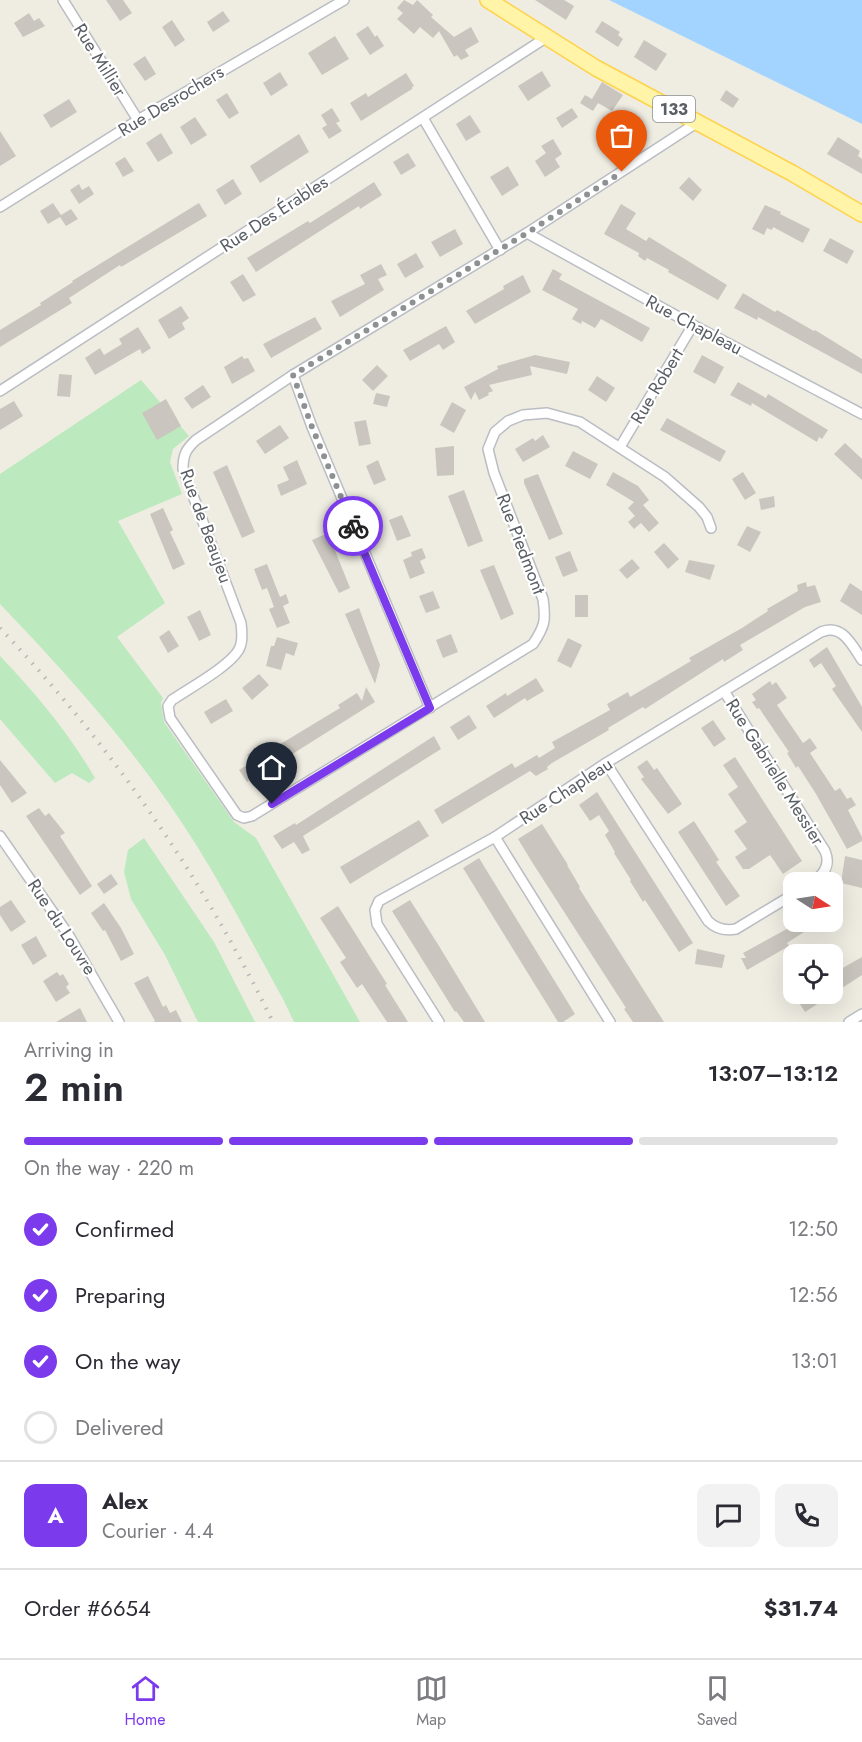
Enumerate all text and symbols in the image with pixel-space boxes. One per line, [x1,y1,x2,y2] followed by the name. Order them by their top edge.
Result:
[67,18,133,102] street label: Rue Millier
[113,59,229,143] street label: Rue Desrochers
[653,96,695,122] road number: 133
[596,110,647,172] pin
[605,119,638,152] icon: bag
[215,169,333,259] street label: Rue Des Érables
[641,289,747,361] street label: Rue Chapleau
[624,343,690,429] street label: Rue Robert
[173,465,239,587] street label: Rue de Beaujeu
[490,490,552,599] street label: Rue Piedmont
[323,496,383,556] courier
[337,510,370,543] icon: bike
[719,694,831,851] street label: Rue Gabrielle Messier
[246,742,297,804] pin
[255,751,288,784] icon: home
[514,751,618,831] street label: Rue Chapleau
[783,872,843,932] north arrow
[783,872,843,1004] map controls
[21,874,103,980] street label: Rue du Louvre
[783,944,843,1004] button: locate
[24,1036,114,1065] text: Arriving in
[708,1057,838,1089] text: 13:07–13:12
[24,1059,124,1116] text: 2 min
[24,1154,194,1183] text: On the way · 220 m
[24,1213,57,1246] icon: check
[75,1213,174,1245] text: Confirmed
[788,1215,838,1244] text: 12:50
[24,1279,57,1312] icon: check
[75,1279,166,1311] text: Preparing
[789,1281,838,1310] text: 12:56
[24,1345,57,1378] icon: check
[75,1345,180,1377] text: On the way
[791,1347,838,1376] text: 13:01
[75,1411,164,1443] text: Delivered
[697,1484,760,1547] button: chat
[775,1484,838,1547] button: phone
[102,1485,148,1517] text: Alex
[47,1499,64,1531] text: A
[102,1517,214,1546] text: Courier · 4.4
[24,1592,151,1624] text: Order #6654
[764,1592,838,1624] text: $31.74
[125,1672,165,1731] tab: Home
[415,1672,448,1731] tab: Map
[697,1672,737,1731] tab: Saved

